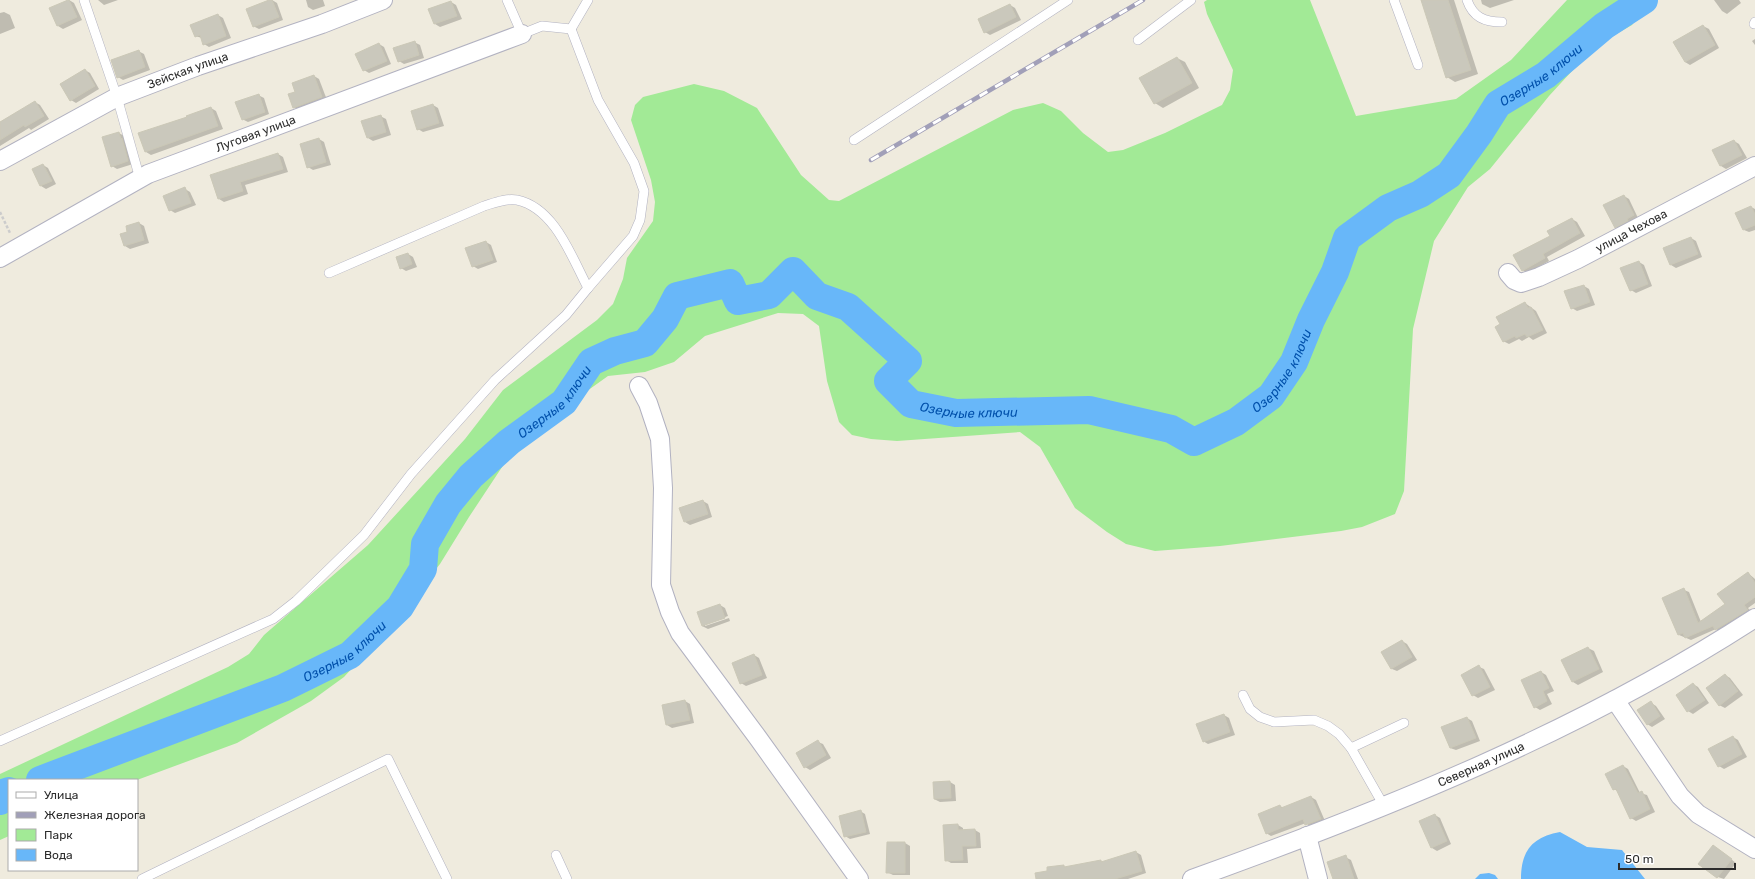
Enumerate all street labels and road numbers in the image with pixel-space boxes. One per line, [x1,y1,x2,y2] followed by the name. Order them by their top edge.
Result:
[145,49,230,92] street label: Зейская улица
[214,112,298,155] street label: Луговая улица
[1593,206,1669,256] street label: улица Чехова
[1436,739,1527,790] street label: Северная улица

